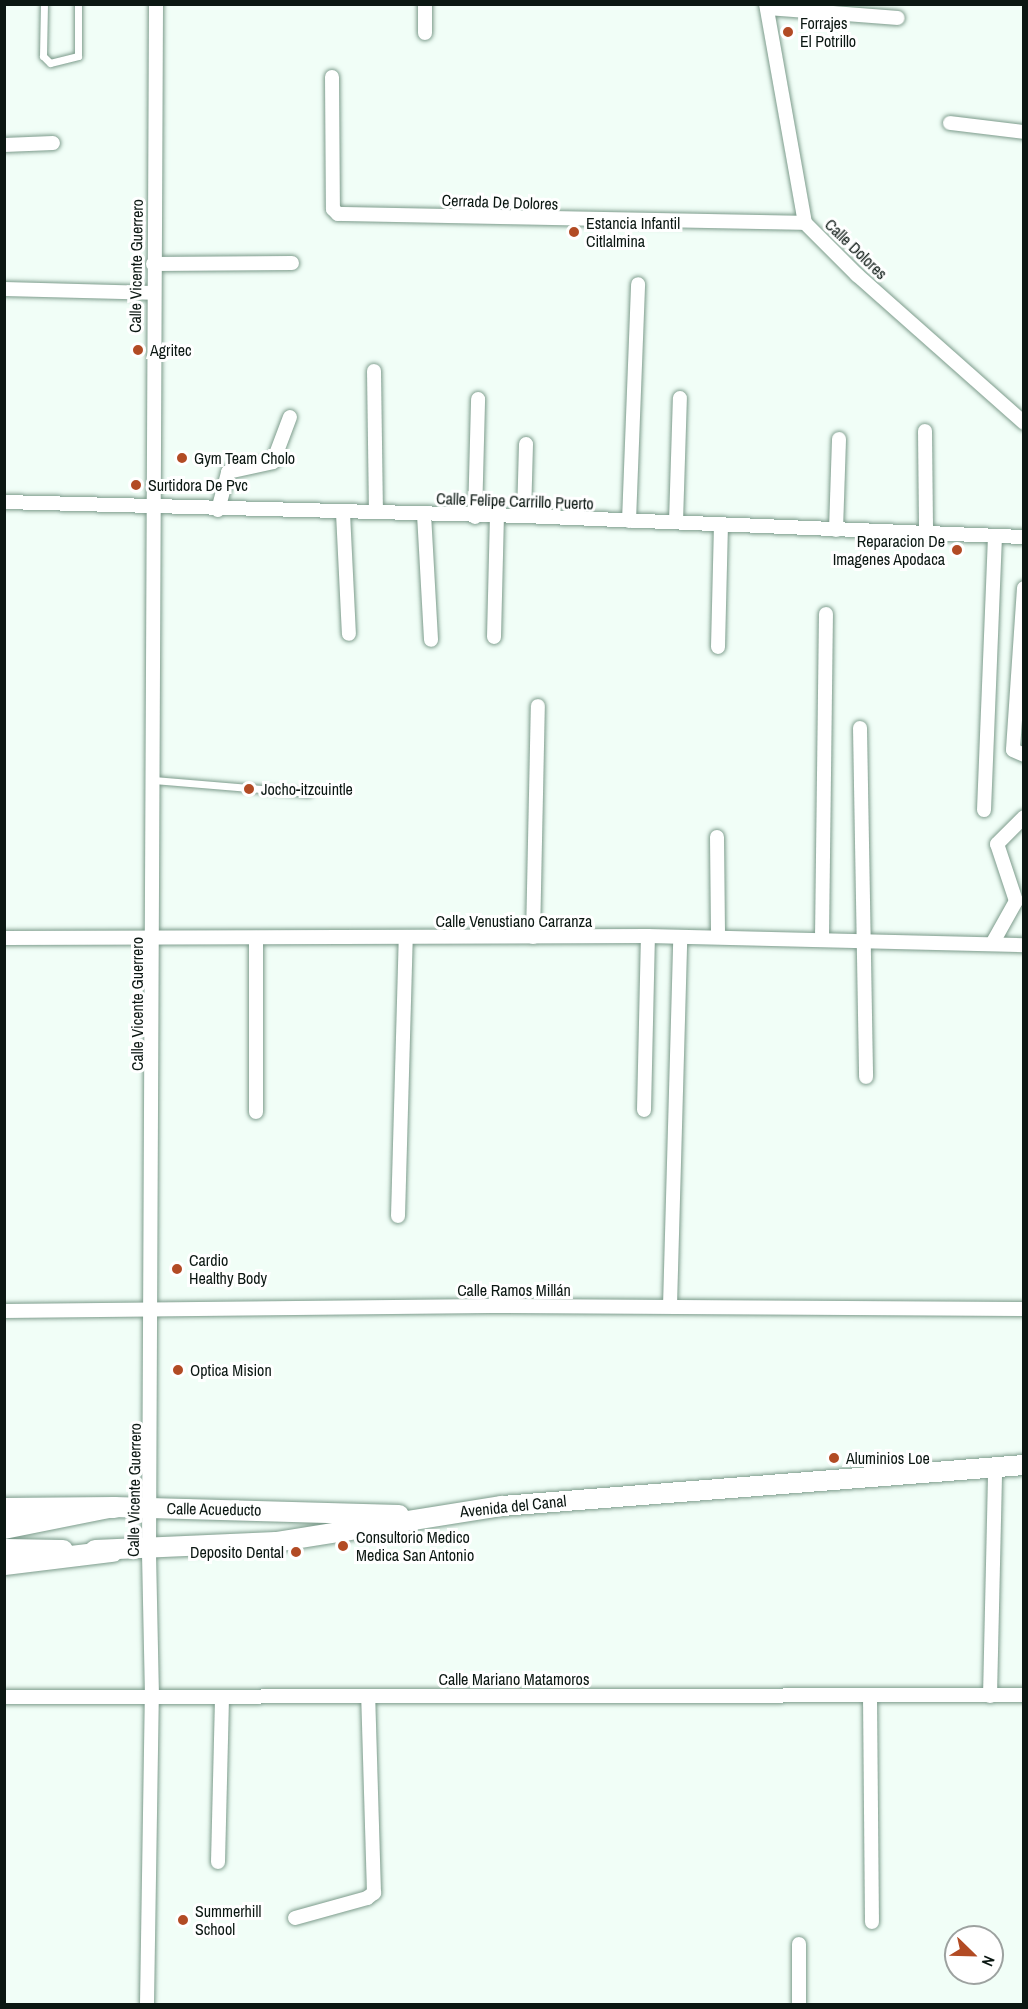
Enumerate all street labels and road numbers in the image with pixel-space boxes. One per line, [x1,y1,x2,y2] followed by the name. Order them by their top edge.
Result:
[441,190,559,214] street label: Cerrada De Dolores
[125,199,147,333] street label: Calle Vicente Guerrero
[821,215,891,283] street label: Calle Dolores
[436,489,594,513] street label: Calle Felipe Carrillo Puerto
[436,911,592,931] street label: Calle Venustiano Carranza
[127,937,147,1071] street label: Calle Vicente Guerrero
[457,1280,571,1300] street label: Calle Ramos Millán
[123,1423,145,1557] street label: Calle Vicente Guerrero
[459,1491,567,1521] street label: Avenida del Canal
[166,1499,262,1519] street label: Calle Acueducto
[439,1669,589,1689] street label: Calle Mariano Matamoros

